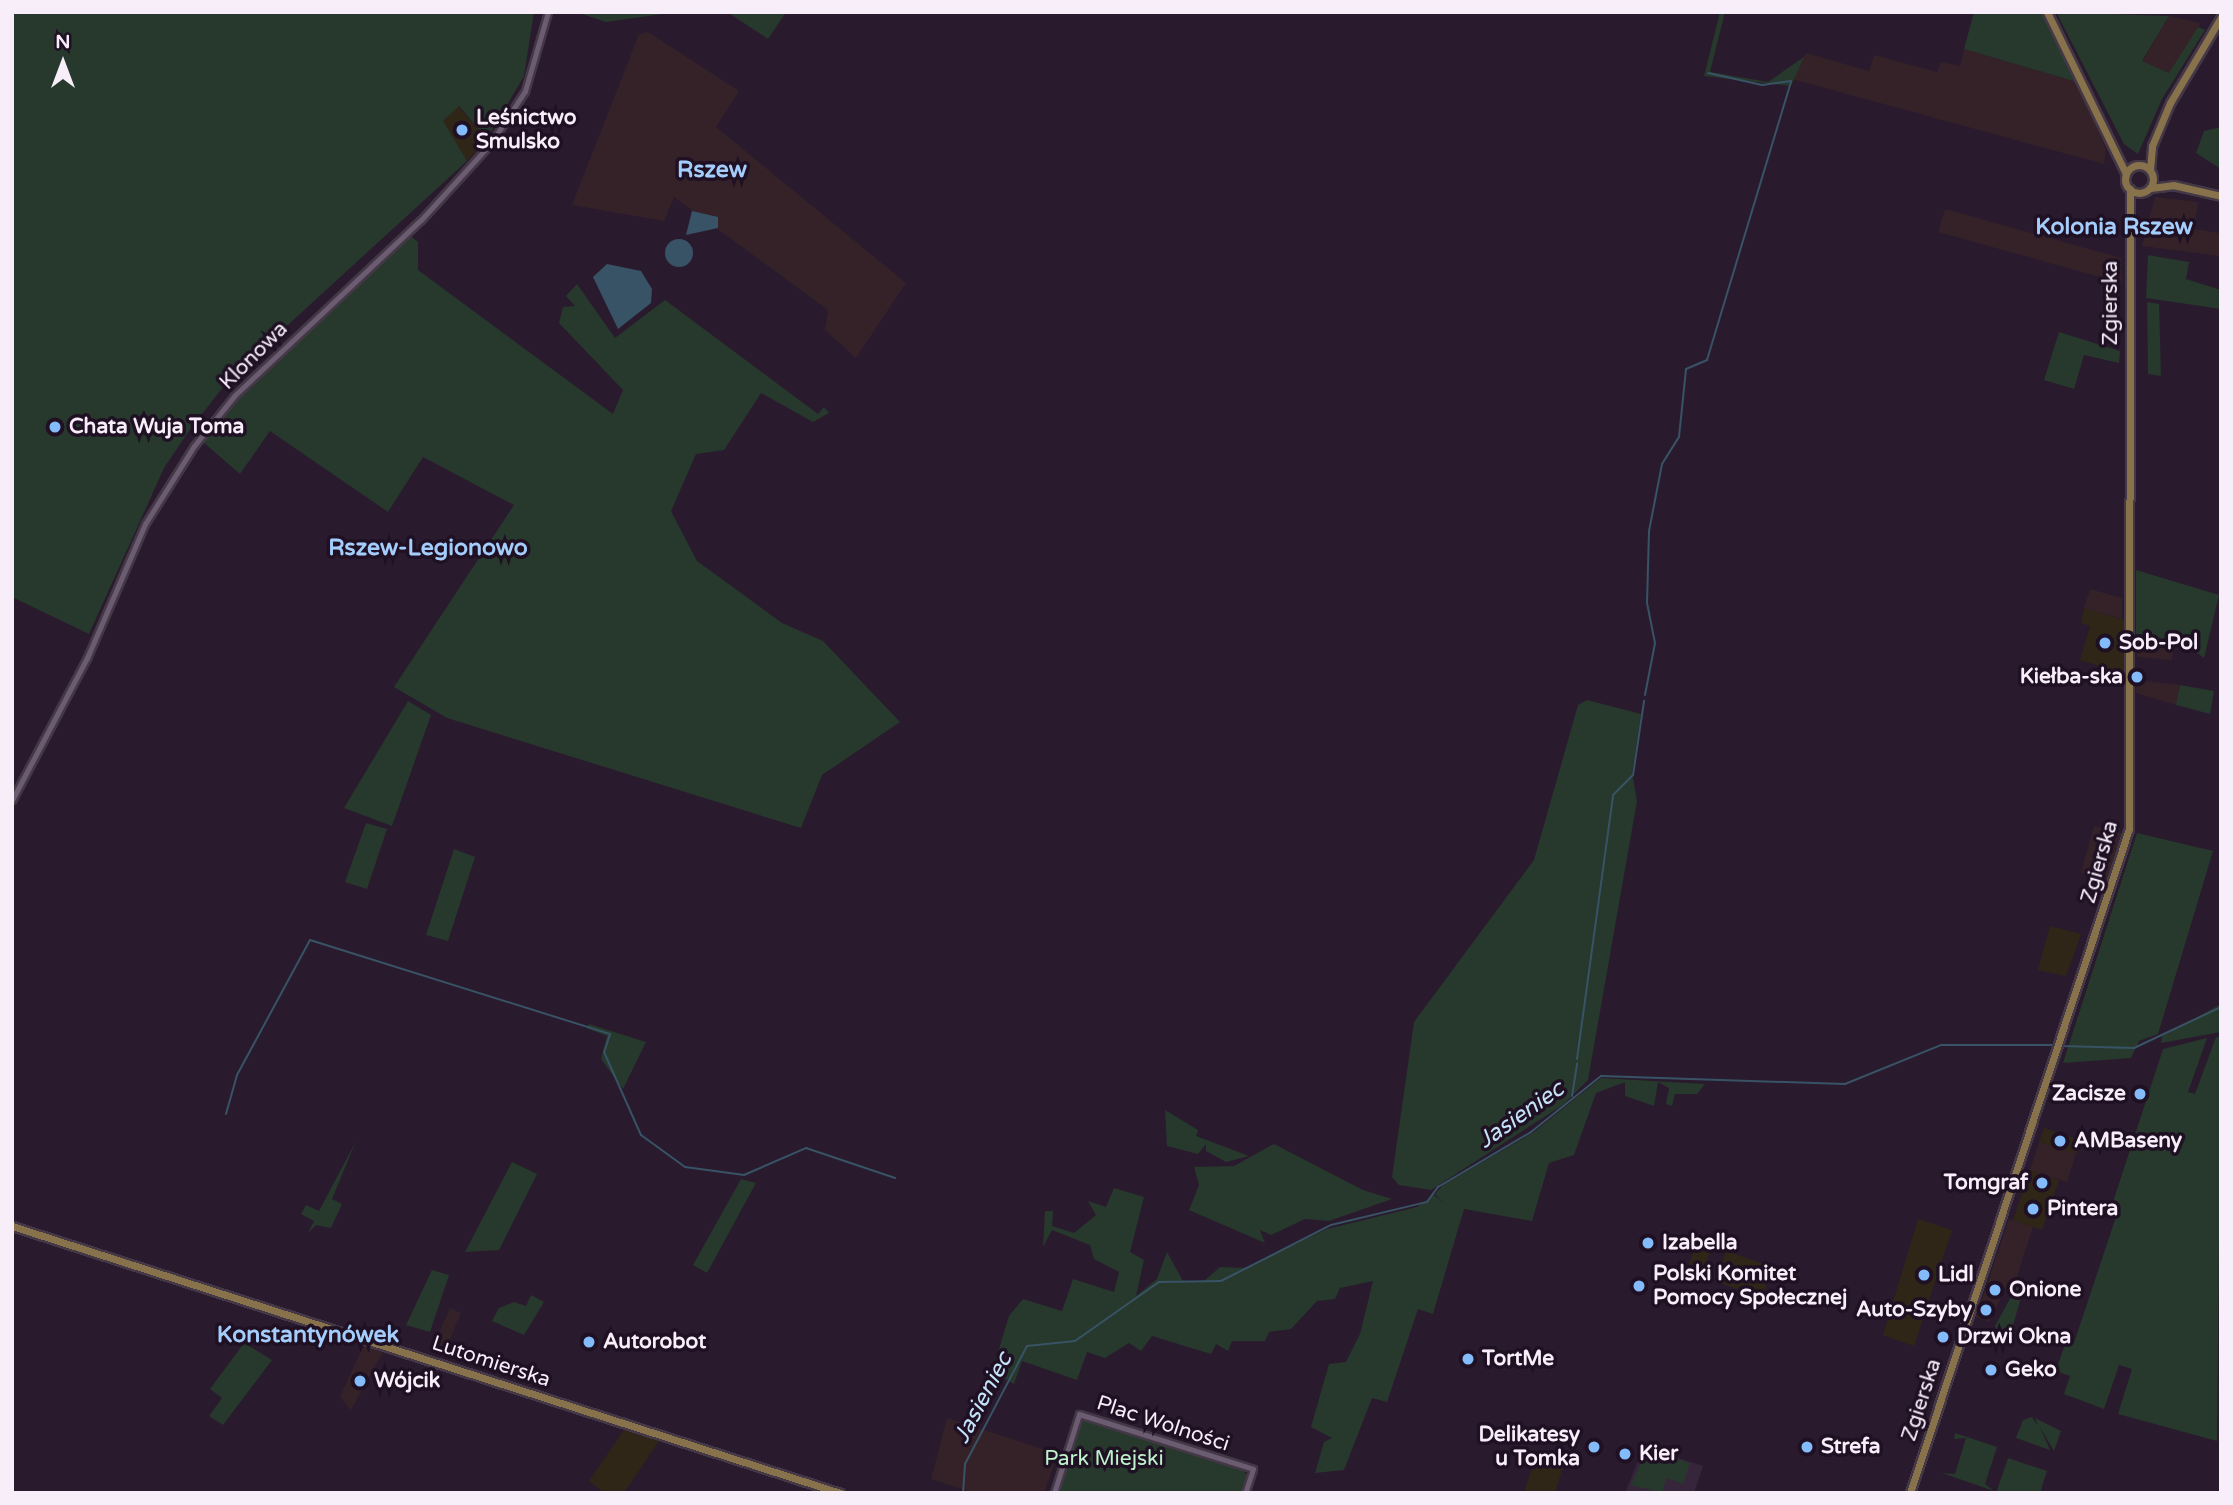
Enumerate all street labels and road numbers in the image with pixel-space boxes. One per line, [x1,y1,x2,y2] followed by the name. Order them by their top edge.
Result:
[2098,261,2124,345] street label: Zgierska
[215,317,293,395] street label: Klonowa
[2076,818,2124,906] street label: Zgierska
[429,1331,553,1393] street label: Lutomierska
[1897,1356,1947,1444] street label: Zgierska
[1093,1391,1233,1457] street label: Plac Wolności

